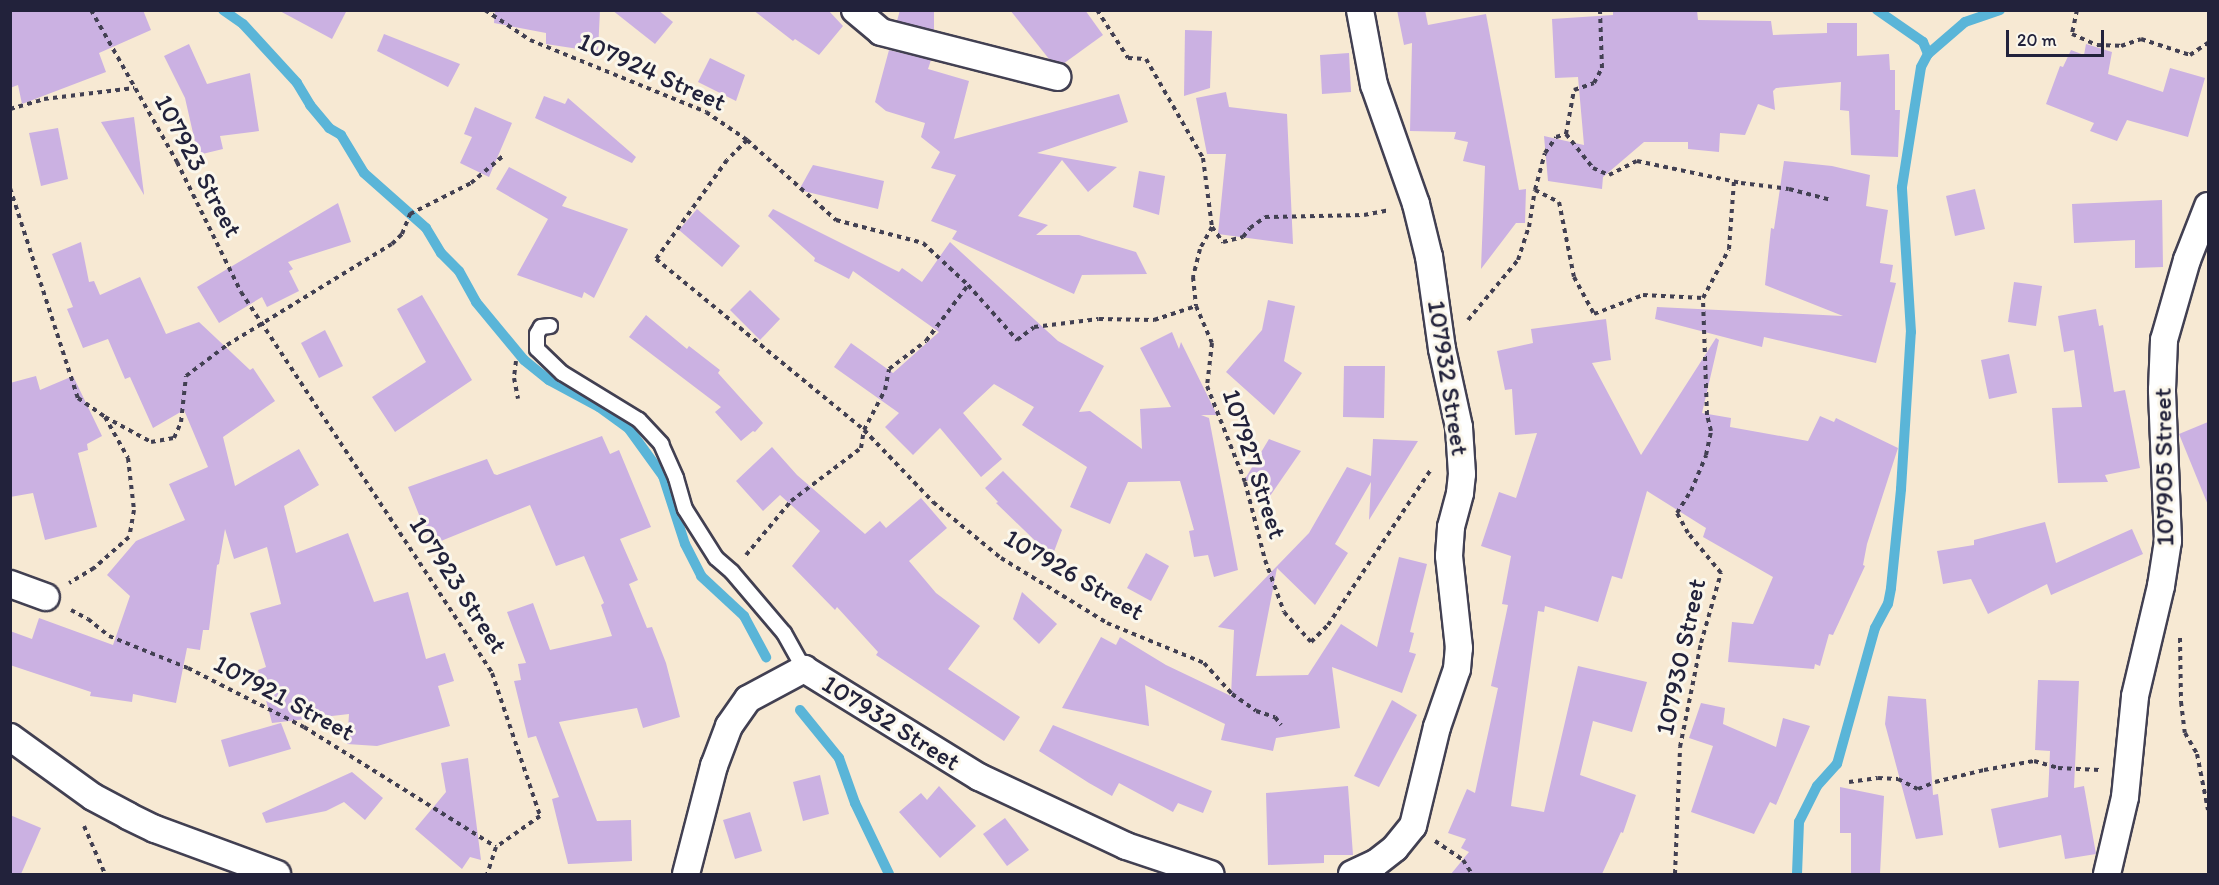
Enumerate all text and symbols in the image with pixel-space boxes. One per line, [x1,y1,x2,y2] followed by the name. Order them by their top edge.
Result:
[2009,18,2106,56] scale bar
[573,26,731,118] street label: 107924 Street
[2017,29,2057,51] text: 20 m
[147,89,249,243] street label: 107923 Street
[1420,298,1476,458] street label: 107932 Street
[1215,385,1293,543] street label: 107927 Street
[2147,387,2181,547] street label: 107905 Street
[402,511,514,659] street label: 107923 Street
[998,522,1150,628] street label: 107926 Street
[1649,576,1713,738] street label: 107930 Street
[208,648,360,748] street label: 107921 Street
[816,668,966,778] street label: 107932 Street

